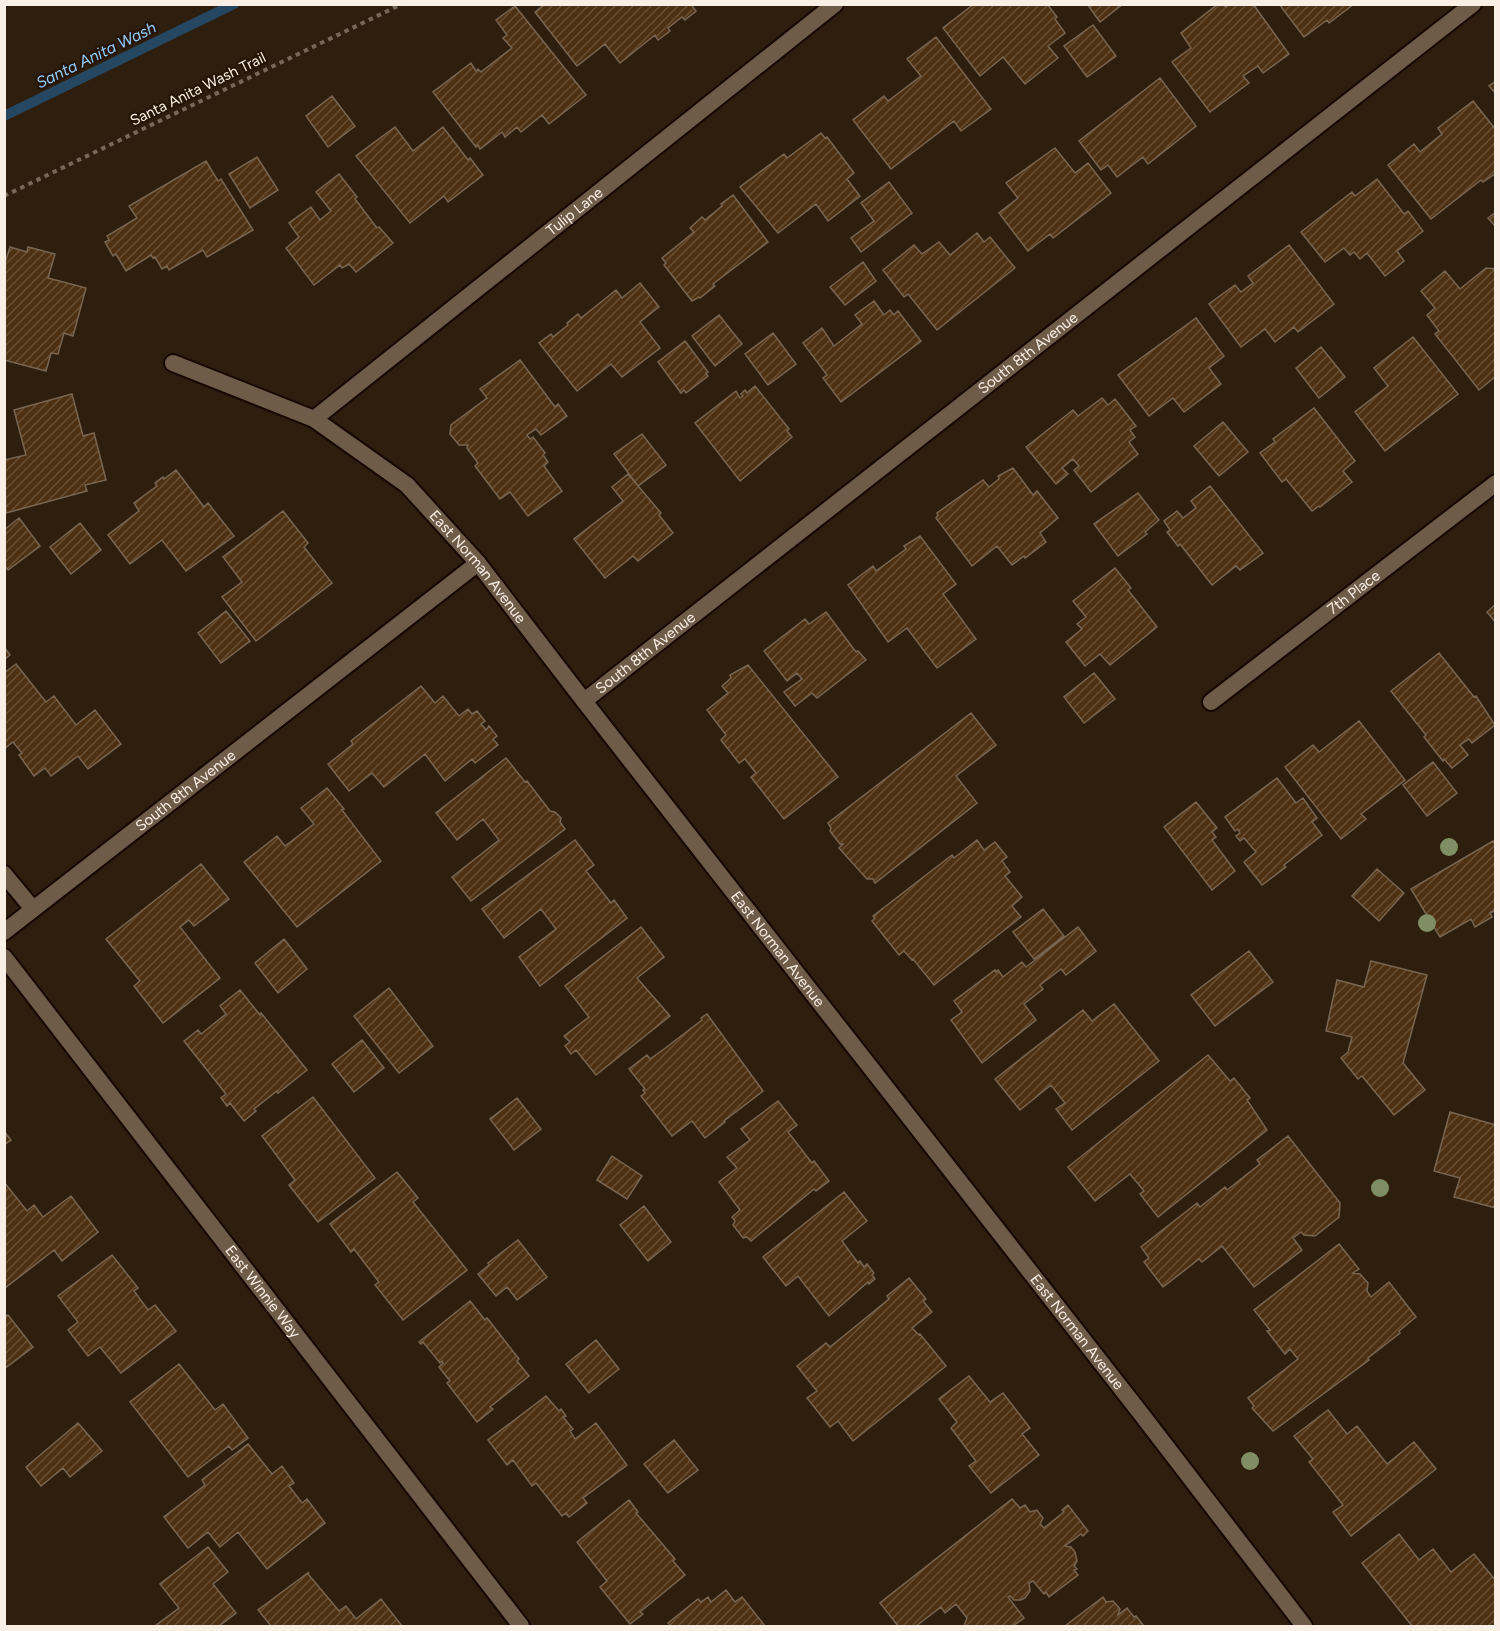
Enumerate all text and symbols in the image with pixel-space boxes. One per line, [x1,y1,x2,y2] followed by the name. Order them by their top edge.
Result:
[33,18,159,92] water label: Santa Anita Wash
[127,48,269,130] street label: Santa Anita Wash Trail
[542,183,606,240] street label: Tulip Lane
[974,308,1081,398] street label: South 8th Avenue
[426,507,530,627] street label: East Norman Avenue
[1324,566,1384,618] street label: 7th Place
[592,608,699,698] street label: South 8th Avenue
[132,746,239,835] street label: South 8th Avenue
[727,888,829,1010] street label: East Norman Avenue
[221,1242,304,1342] street label: East Winnie Way
[1026,1271,1128,1393] street label: East Norman Avenue

